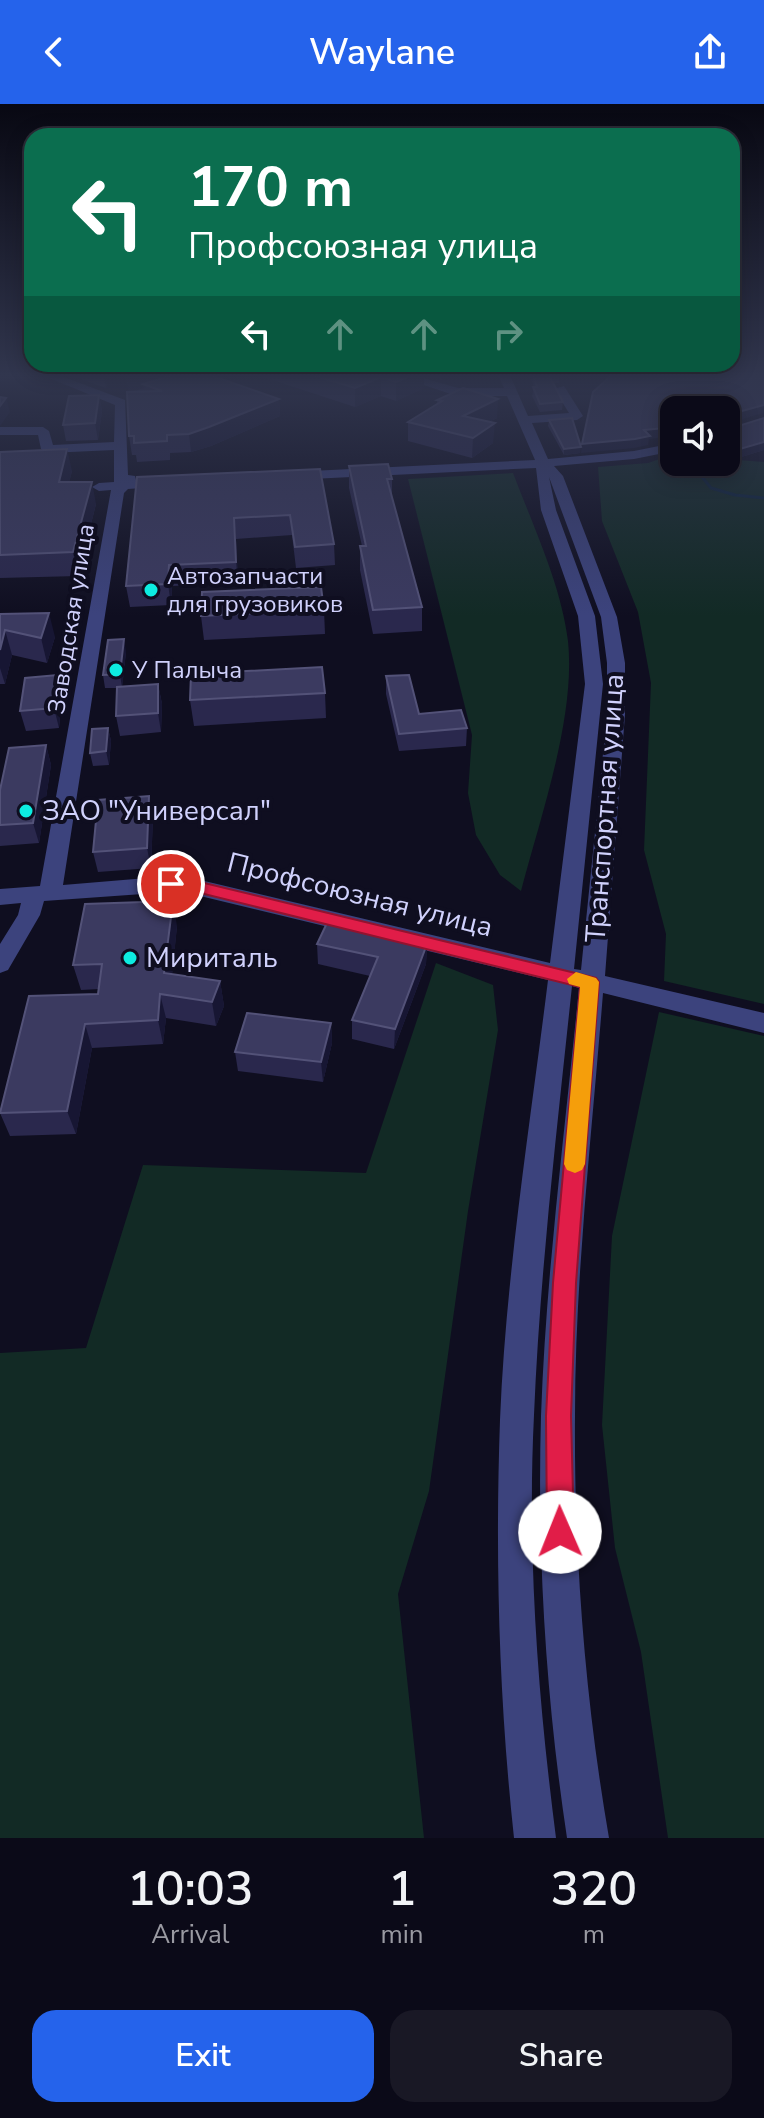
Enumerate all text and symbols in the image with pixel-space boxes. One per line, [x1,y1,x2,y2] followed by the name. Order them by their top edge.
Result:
[309,28,455,77] text: Waylane
[32,30,76,74] icon: back
[688,30,732,74] icon: share
[188,149,353,226] text: 170 m
[56,160,160,264] icon: left
[188,222,538,271] text: Профсоюзная улица
[234,312,278,356] icon: left
[318,312,362,356] icon: ahead
[402,312,446,356] icon: ahead
[486,312,530,356] icon: right
[660,396,740,476] map controls
[660,396,740,476] button: sound
[40,522,102,716] street label: Заводская улица
[167,560,343,620] place label: Автозапчасти для грузовиков
[142,581,160,599] marker: Автозапчасти для грузовиков
[131,654,242,686] place label: У Палыча
[107,661,125,679] marker: У Палыча
[577,672,633,944] street label: Транспортная улица
[42,792,271,830] place label: ЗАО "Универсал"
[17,802,35,820] marker: ЗАО "Универсал"
[223,844,497,946] street label: Профсоюзная улица
[137,850,205,918] pin
[149,862,193,906] icon: arrive
[146,939,278,977] place label: Мириталь
[121,949,139,967] marker: Мириталь
[518,1490,602,1574] position arrow
[127,1856,254,1922] text: 10:03
[388,1856,416,1922] text: 1
[551,1856,637,1922] text: 320
[151,1917,229,1952] text: Arrival
[381,1917,424,1952] text: min
[583,1917,605,1952] text: m
[32,2010,374,2102] button: Exit
[390,2010,732,2102] button: Share

